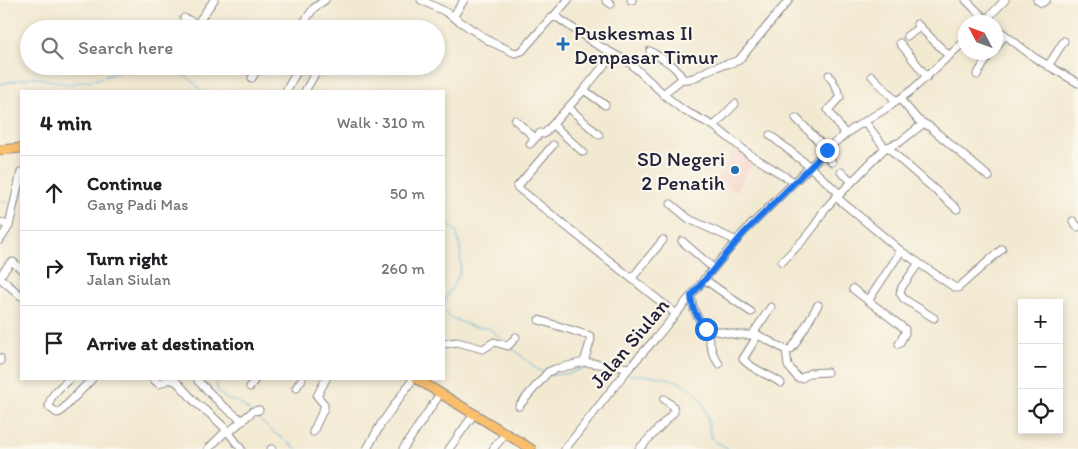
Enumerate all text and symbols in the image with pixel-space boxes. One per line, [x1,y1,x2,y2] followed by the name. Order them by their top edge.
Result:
[958,15,1003,60] north arrow
[20,20,445,75] search box
[574,20,718,69] place label: Puskesmas II Denpasar Timur
[38,34,66,62] icon: search
[78,36,173,59] text: Search here
[556,37,570,51] marker: Puskesmas II Denpasar Timur
[40,110,92,135] text: 4 min
[337,113,425,132] text: Walk · 310 m
[816,139,839,162] route end
[637,146,725,195] place label: SD Negeri 2 Penatih
[729,164,741,176] marker: SD Negeri 2 Penatih
[87,172,162,195] text: Continue
[40,179,68,207] icon: ahead
[390,184,425,203] text: 50 m
[87,195,188,214] text: Gang Padi Mas
[87,247,168,270] text: Turn right
[40,254,68,282] icon: right
[381,259,425,278] text: 260 m
[87,270,171,289] text: Jalan Siulan
[584,293,674,393] street label: Jalan Siulan
[1018,299,1063,434] map controls
[1018,299,1063,344] button: +
[695,318,718,341] route start
[40,329,68,357] icon: arrive
[87,332,254,355] text: Arrive at destination
[1018,344,1063,389] button: −
[1018,389,1063,434] button: locate

